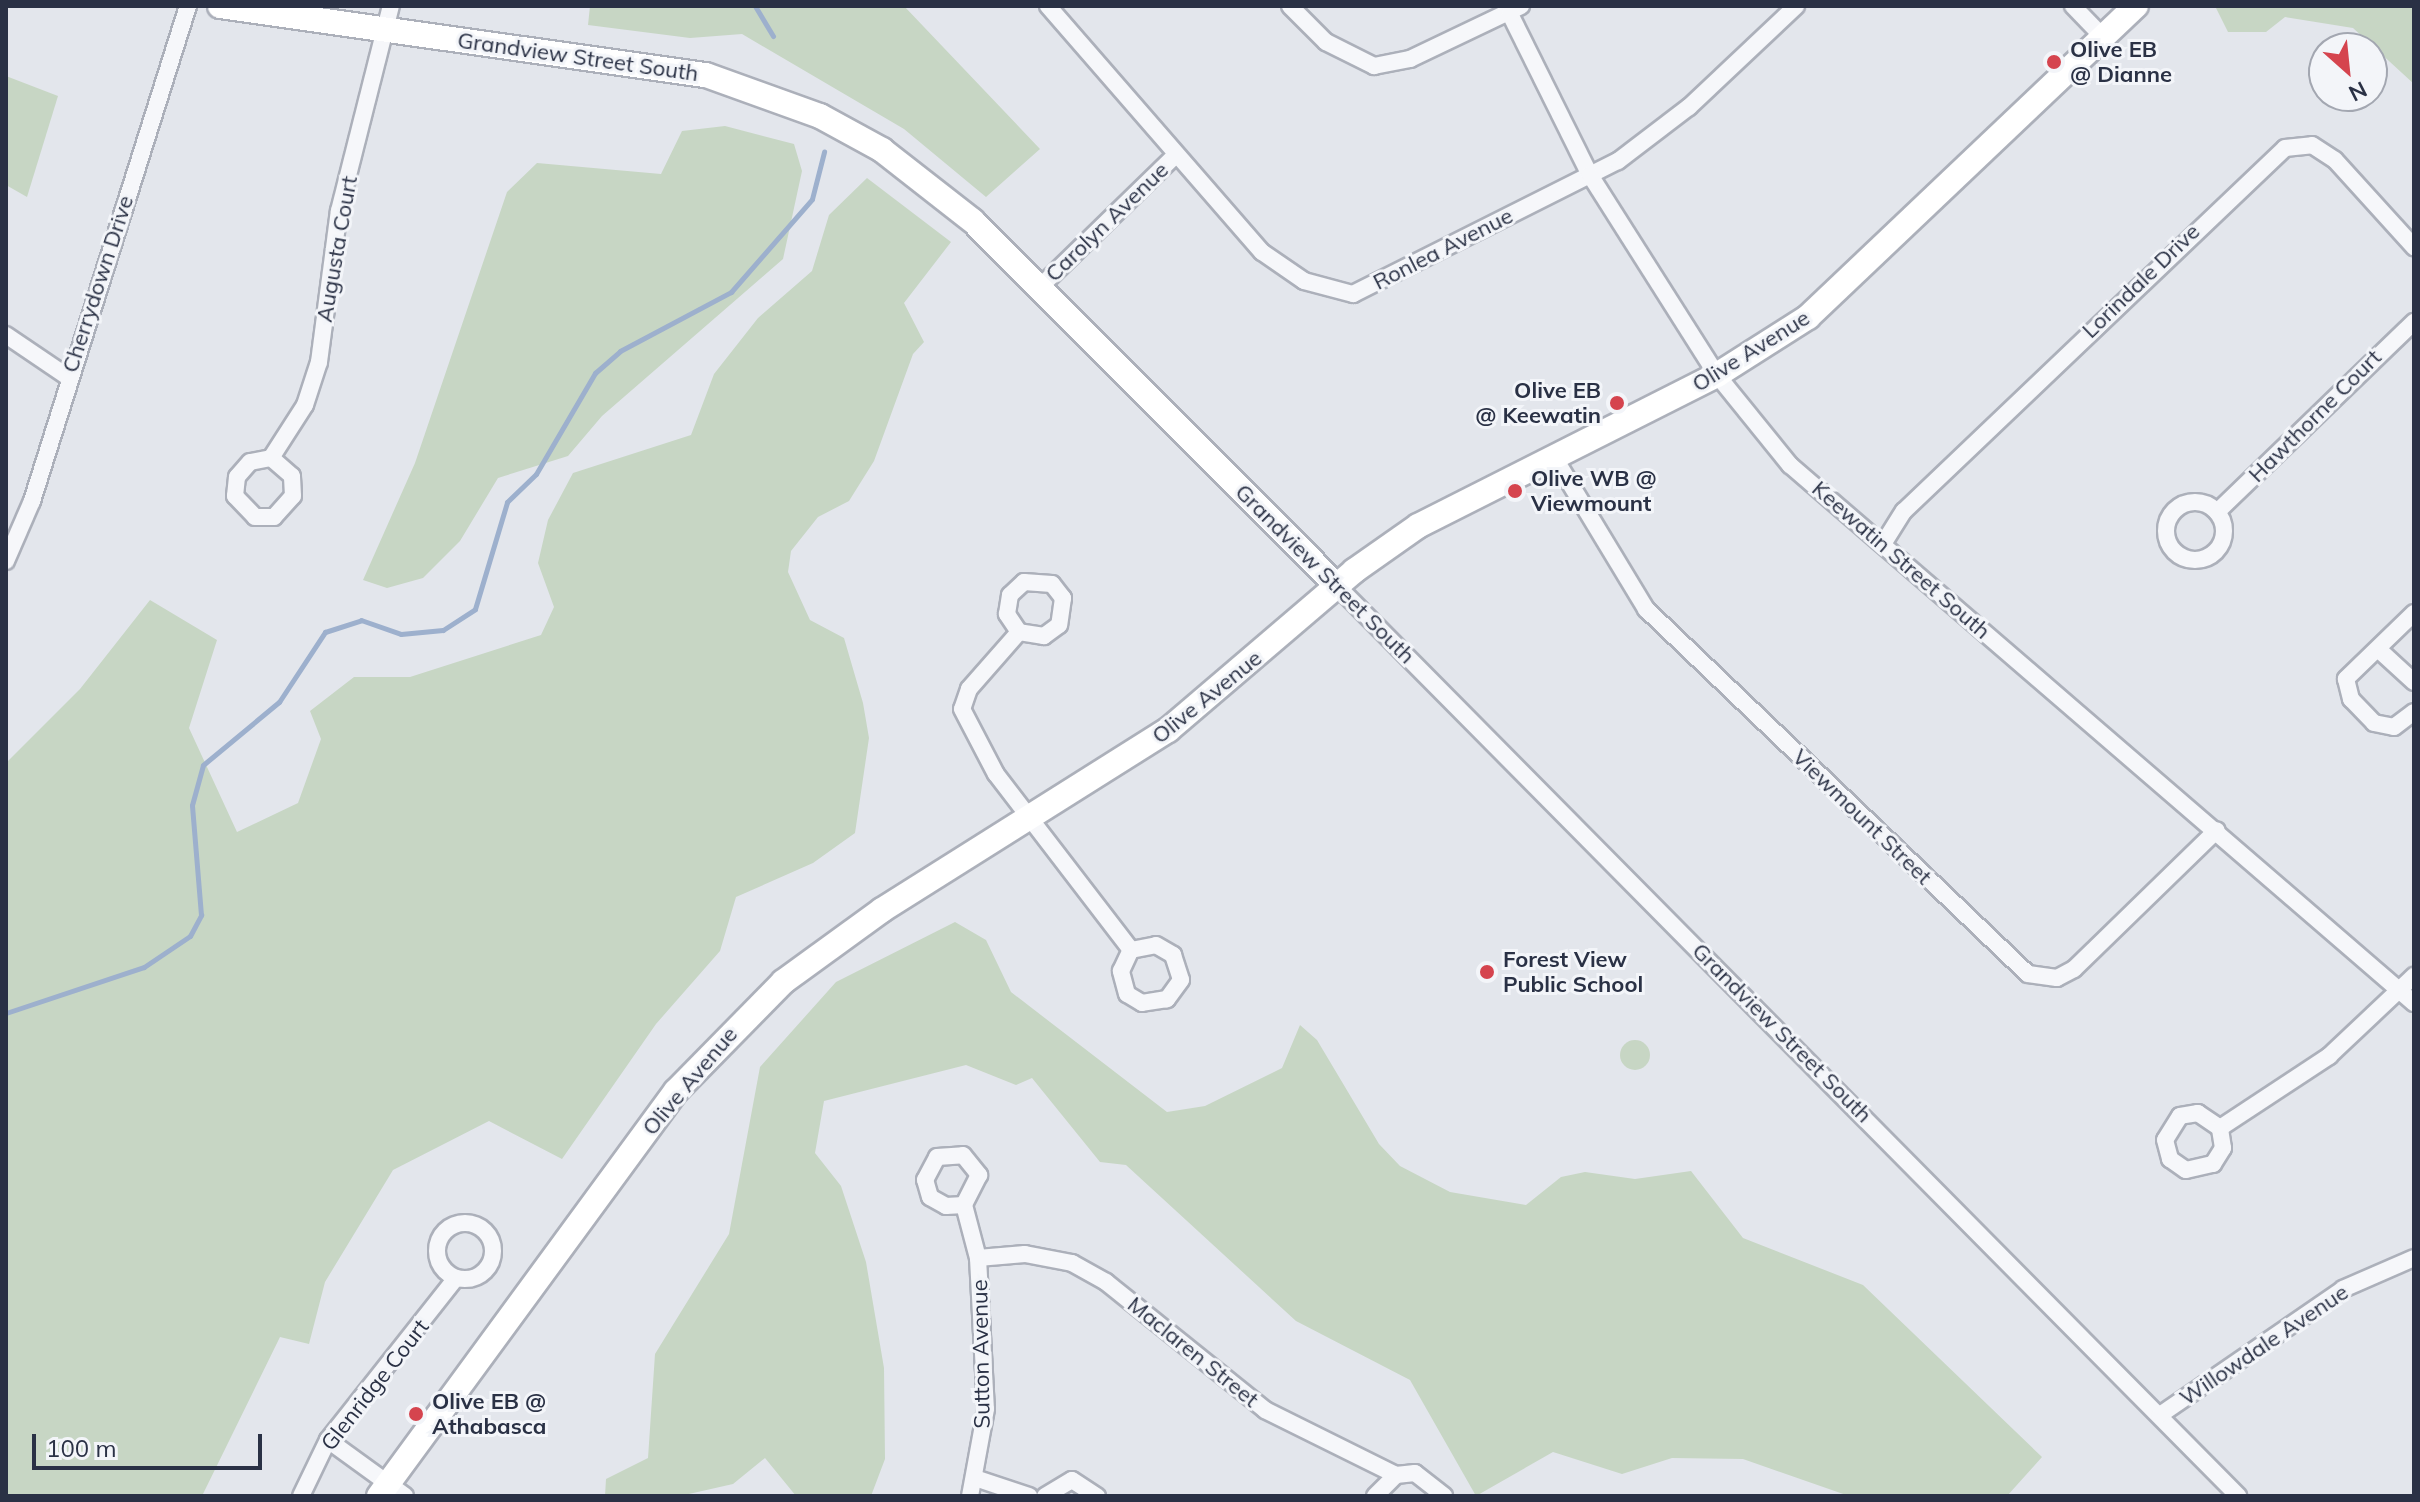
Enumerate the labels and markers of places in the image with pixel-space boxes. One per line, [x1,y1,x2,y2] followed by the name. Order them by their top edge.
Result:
[2070,36,2172,88] place label: Olive EB @ Dianne
[2045,53,2063,71] marker: Olive EB @ Dianne
[1475,377,1601,428] place label: Olive EB @ Keewatin
[1608,394,1626,412] marker: Olive EB @ Keewatin
[1531,465,1657,516] place label: Olive WB @ Viewmount
[1506,482,1524,500] marker: Olive WB @ Viewmount
[1503,946,1643,998] place label: Forest View Public School
[1478,963,1496,981] marker: Forest View Public School
[432,1388,546,1440] place label: Olive EB @ Athabasca
[407,1405,425,1423] marker: Olive EB @ Athabasca

